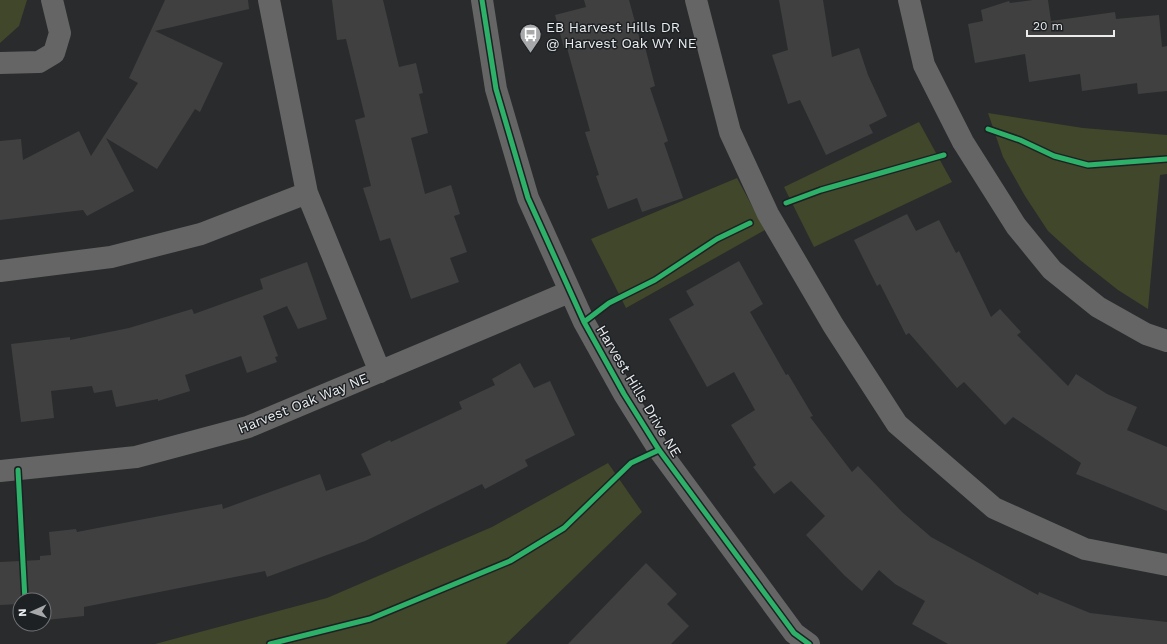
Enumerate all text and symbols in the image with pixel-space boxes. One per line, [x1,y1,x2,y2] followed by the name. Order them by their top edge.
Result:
[1027,12,1114,38] scale bar
[546,19,697,51] place label: EB Harvest Hills DR @ Harvest Oak WY NE
[1033,19,1063,33] text: 20 m
[518,22,544,55] bus stop icon: EB Harvest Hills DR @ Harvest Oak WY NE
[593,322,685,460] street label: Harvest Hills Drive NE
[236,370,370,436] street label: Harvest Oak Way NE
[12,592,52,632] north arrow
[16,608,29,617] text: N

